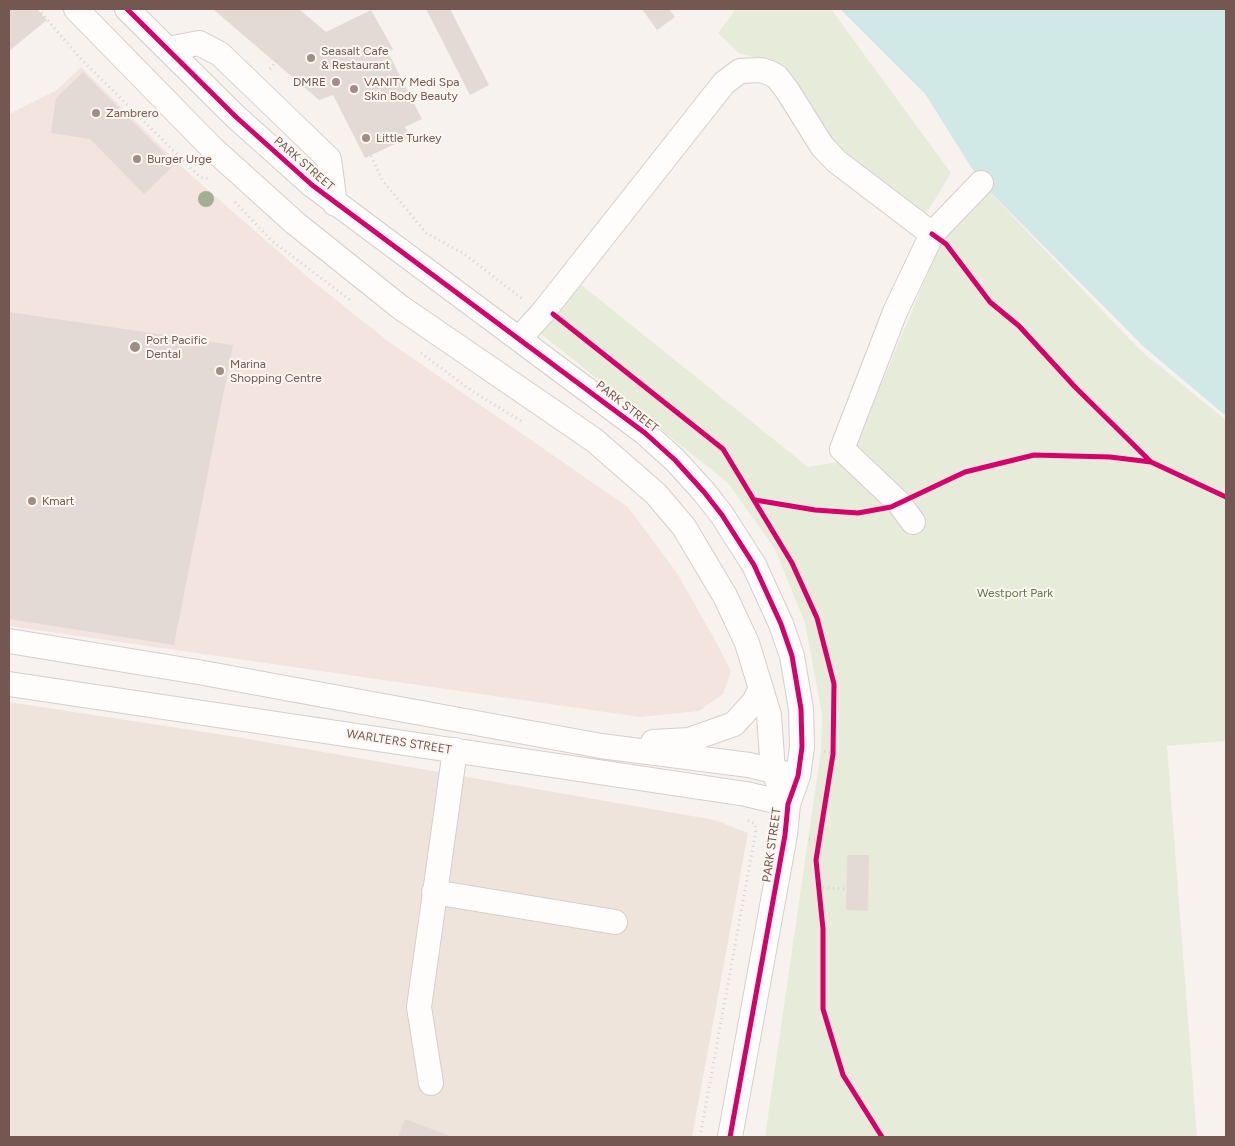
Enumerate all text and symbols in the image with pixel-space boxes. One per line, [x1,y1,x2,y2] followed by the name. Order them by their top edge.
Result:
[321,44,390,72] place label: Seasalt Cafe & Restaurant
[305,52,317,64] marker: Seasalt Cafe & Restaurant
[293,75,326,89] place label: DMRE
[364,75,459,103] place label: VANITY Medi Spa Skin Body Beauty
[330,76,342,88] marker: DMRE
[348,83,360,95] marker: VANITY Medi Spa Skin Body Beauty
[106,106,159,120] place label: Zambrero
[90,107,102,119] marker: Zambrero
[376,131,441,145] place label: Little Turkey
[360,132,372,144] marker: Little Turkey
[271,134,337,194] street label: PARK STREET
[147,152,212,166] place label: Burger Urge
[131,153,143,165] marker: Burger Urge
[146,333,207,361] place label: Port Pacific Dental
[128,340,142,354] marker: Port Pacific Dental
[230,357,322,385] place label: Marina Shopping Centre
[214,365,226,377] marker: Marina Shopping Centre
[593,378,661,436] street label: PARK STREET
[42,494,74,508] place label: Kmart
[26,495,38,507] marker: Kmart
[977,586,1053,600] park label: Westport Park
[346,727,452,757] street label: WARLTERS STREET
[760,807,784,883] street label: PARK STREET

